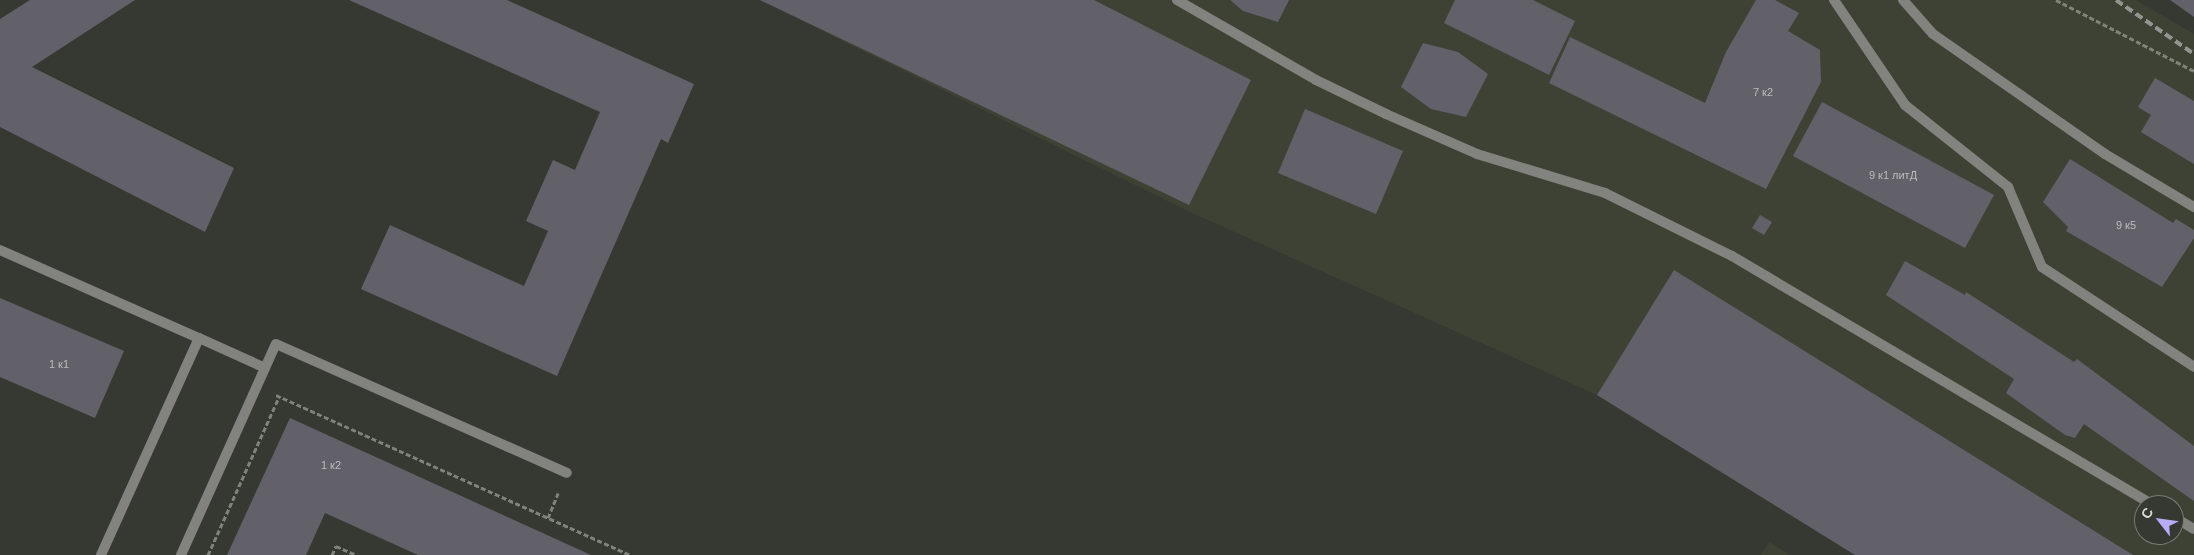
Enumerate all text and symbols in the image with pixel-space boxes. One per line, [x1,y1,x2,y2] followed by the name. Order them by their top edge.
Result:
[1753,85,1773,99] house number: 7 к2
[1869,168,1917,182] house number: 9 к1 литД
[2116,218,2136,232] house number: 9 к5
[49,357,69,371] house number: 1 к1
[321,458,341,472] house number: 1 к2
[2134,495,2184,545] north arrow
[2137,505,2156,521] text: С

